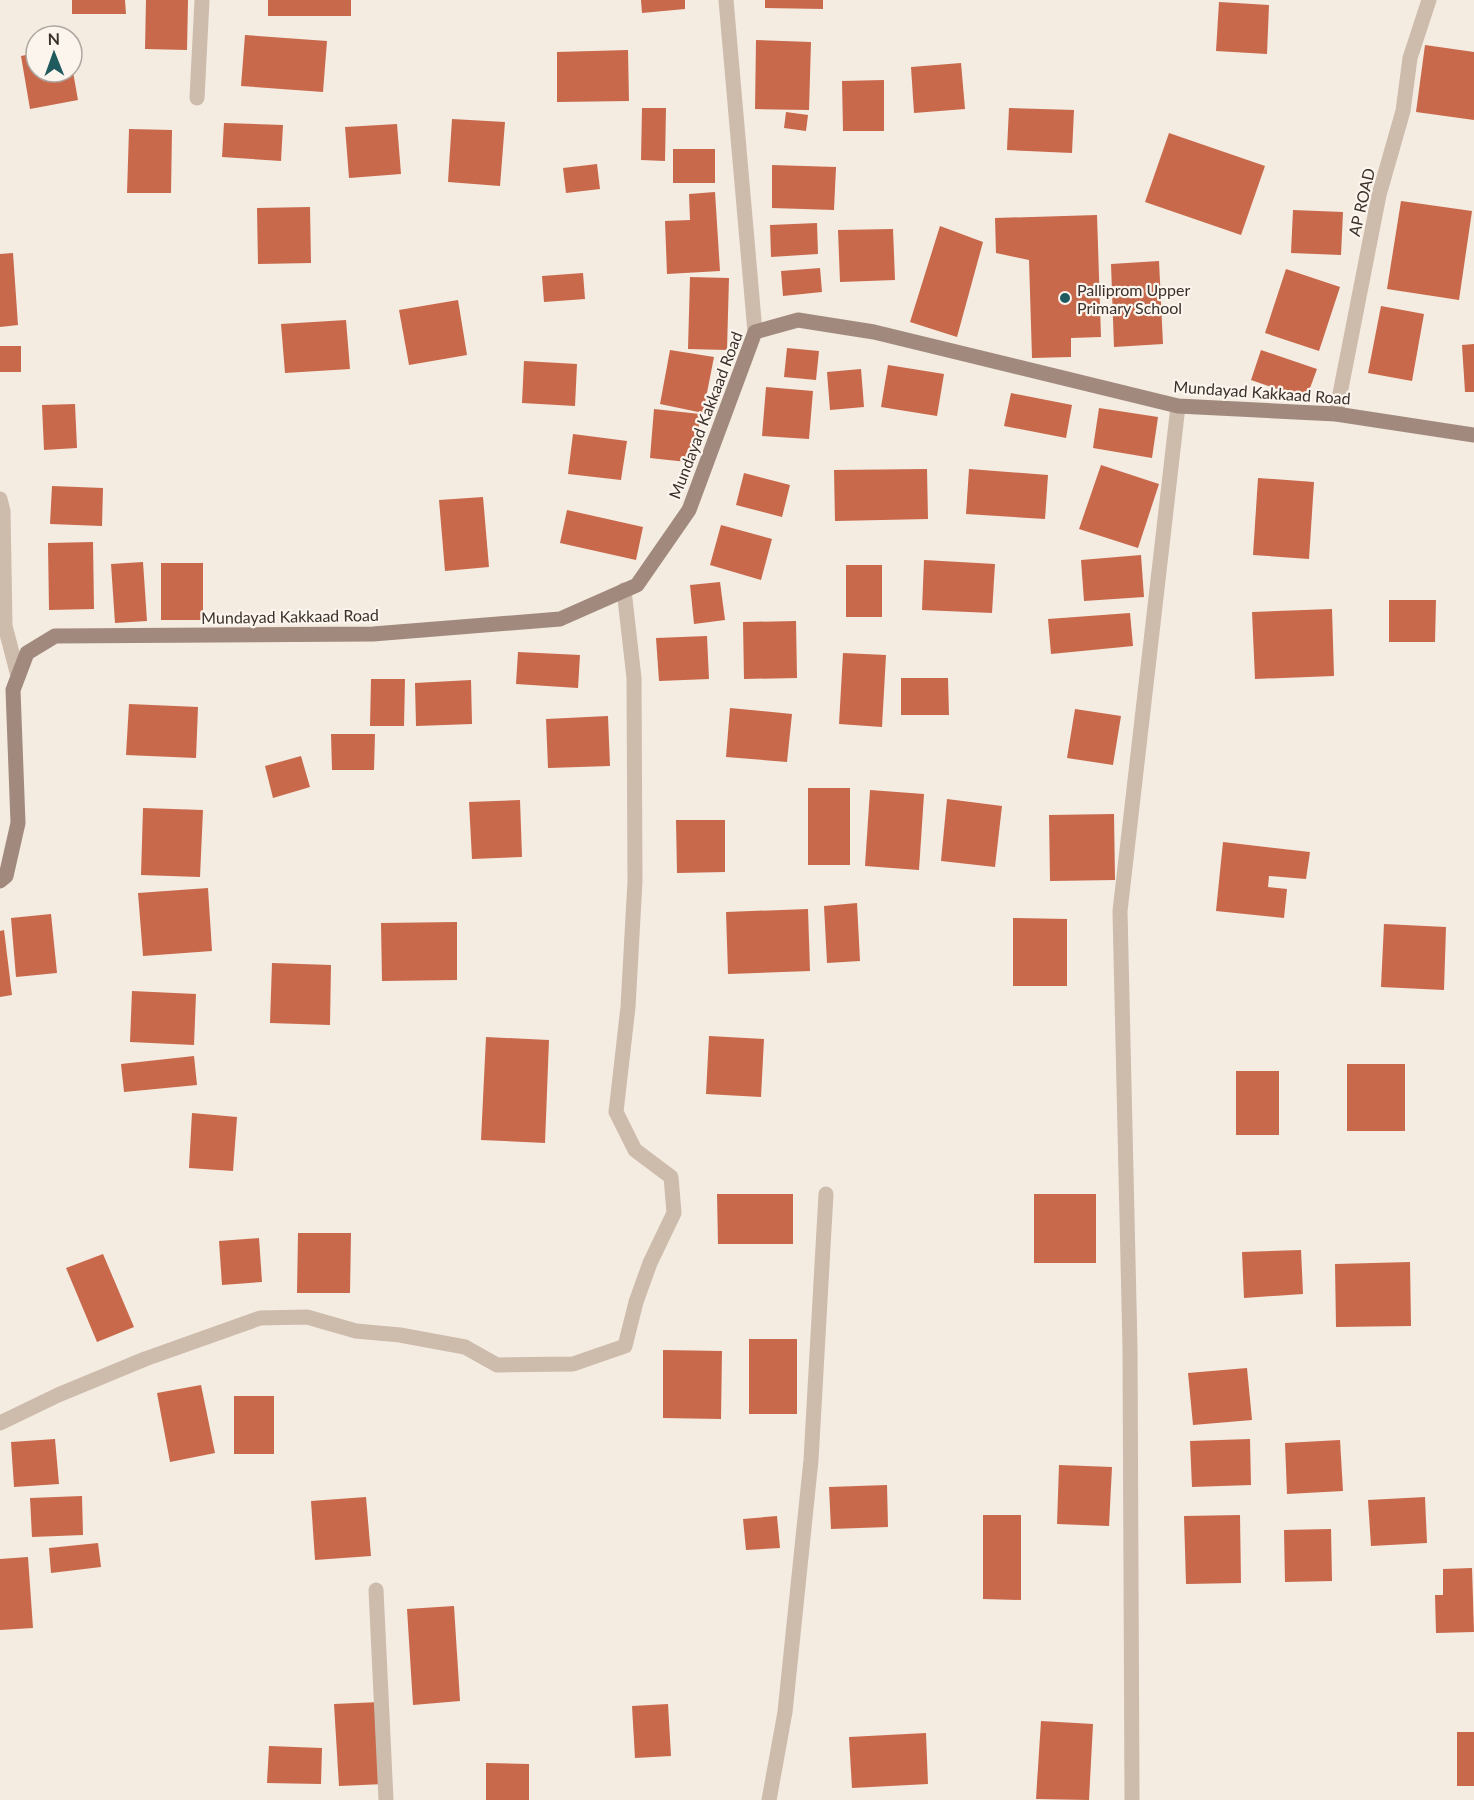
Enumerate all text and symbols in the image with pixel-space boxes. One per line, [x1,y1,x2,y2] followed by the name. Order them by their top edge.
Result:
[24,24,84,84] north arrow
[47,29,60,48] text: N
[1344,166,1378,238] street label: AP ROAD
[1077,280,1190,317] place label: Palliprom Upper Primary School
[1058,291,1072,305] marker: Palliprom Upper Primary School
[664,329,746,501] street label: Mundayad Kakkaad Road
[1173,376,1351,408] street label: Mundayad Kakkaad Road
[201,605,379,627] street label: Mundayad Kakkaad Road

